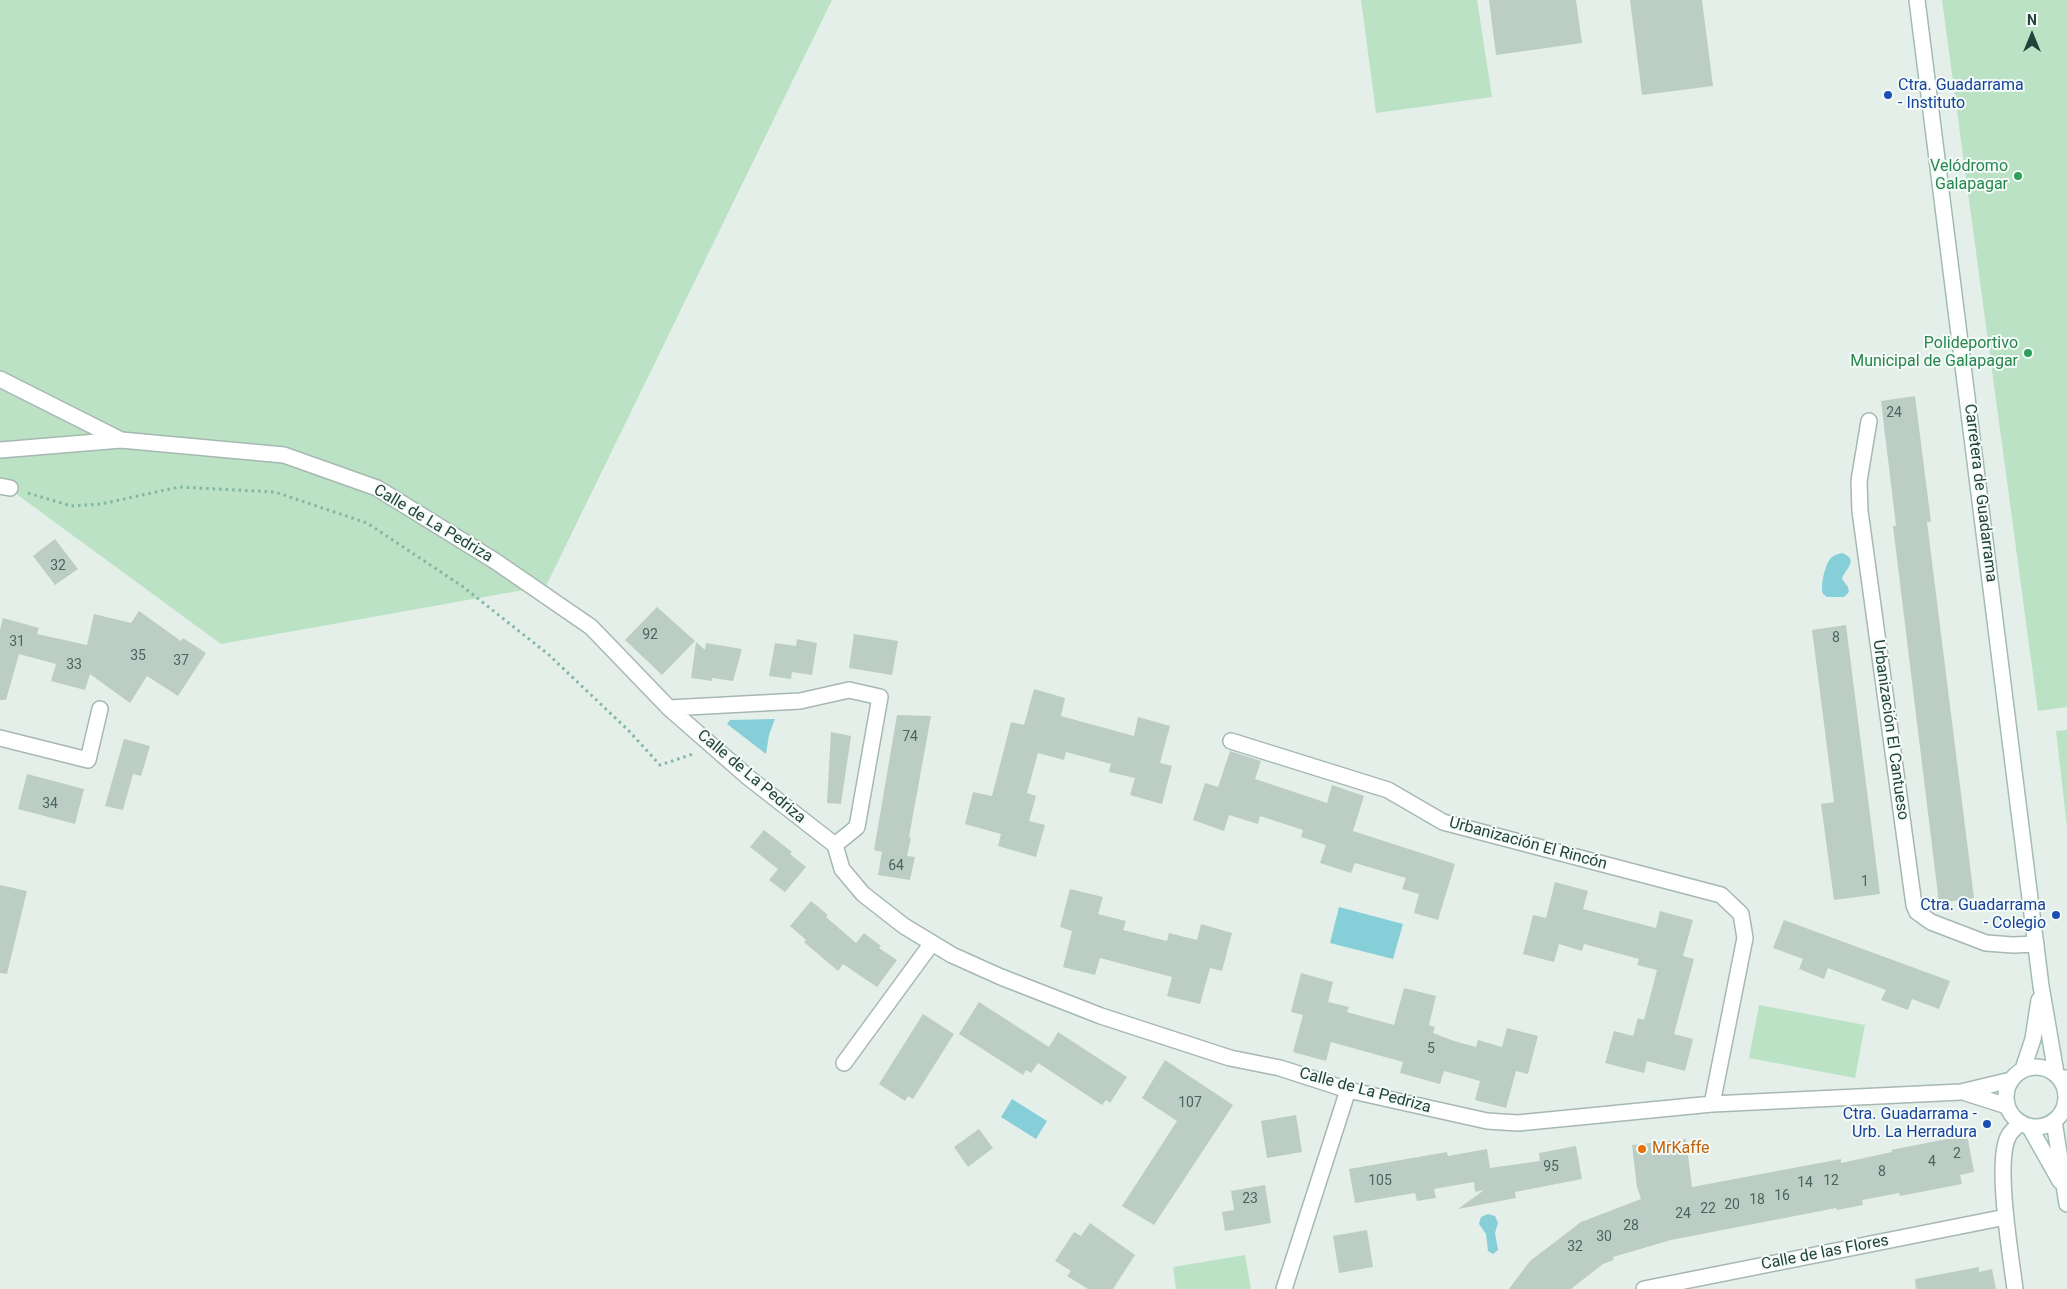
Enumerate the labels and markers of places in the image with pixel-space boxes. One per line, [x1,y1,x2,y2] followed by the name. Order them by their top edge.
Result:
[1898,76,2024,114] place label: Ctra. Guadarrama - Instituto
[1882,89,1894,101] marker: Ctra. Guadarrama - Instituto
[1930,157,2008,195] place label: Velódromo Galapagar
[2012,170,2024,182] marker: Velódromo Galapagar
[1850,334,2018,372] place label: Polideportivo Municipal de Galapagar
[2022,347,2034,359] marker: Polideportivo Municipal de Galapagar
[1920,896,2046,934] place label: Ctra. Guadarrama - Colegio
[2050,909,2062,921] marker: Ctra. Guadarrama - Colegio
[1843,1105,1977,1143] place label: Ctra. Guadarrama - Urb. La Herradura
[1981,1118,1993,1130] marker: Ctra. Guadarrama - Urb. La Herradura
[1652,1139,1710,1159] place label: MrKaffe
[1636,1143,1648,1155] marker: MrKaffe

